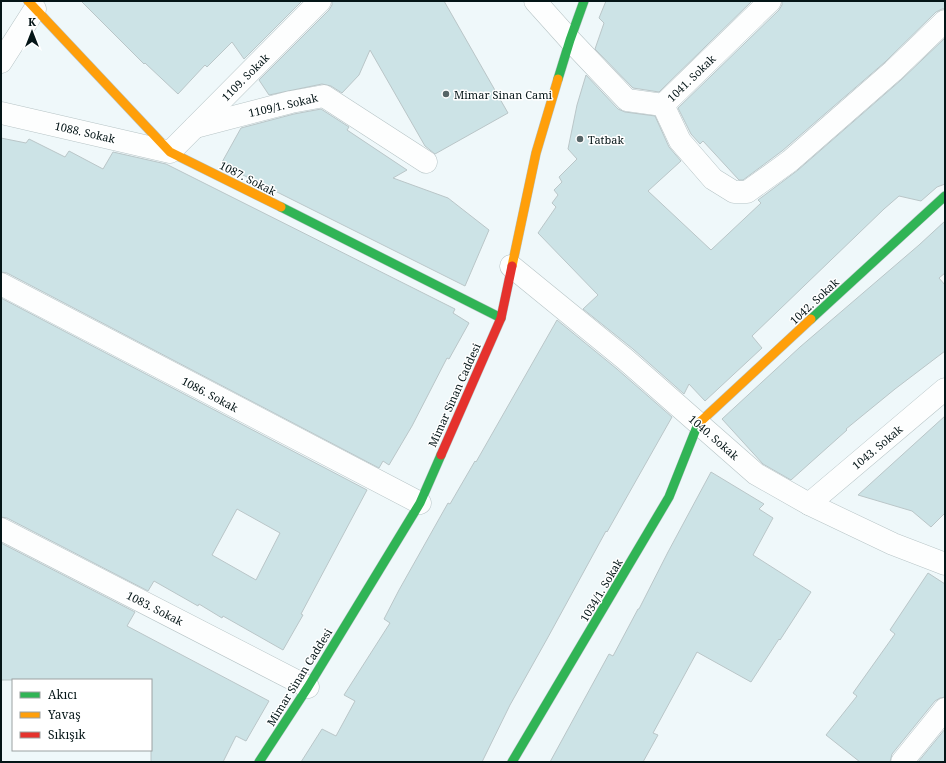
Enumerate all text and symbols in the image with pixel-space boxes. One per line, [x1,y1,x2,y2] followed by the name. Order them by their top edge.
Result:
[12,12,52,52] north arrow
[28,14,37,29] text: K
[218,50,272,104] street label: 1109. Sokak
[664,51,719,105] street label: 1041. Sokak
[454,87,553,102] place label: Mimar Sinan Cami
[441,89,451,99] marker: Mimar Sinan Cami
[247,90,320,120] street label: 1109/1. Sokak
[53,118,117,146] street label: 1088. Sokak
[588,132,624,147] place label: Tatbak
[575,134,585,144] marker: Tatbak
[217,157,279,199] street label: 1087. Sokak
[786,274,842,327] street label: 1042. Sokak
[424,340,484,449] street label: Mimar Sinan Caddesi
[179,373,241,415] street label: 1086. Sokak
[686,411,743,463] street label: 1040. Sokak
[849,421,906,473] street label: 1043. Sokak
[576,555,626,624] street label: 1034/1. Sokak
[124,587,186,629] street label: 1083. Sokak
[263,625,335,728] street label: Mimar Sinan Caddesi
[12,679,152,751] legend
[48,686,77,703] text: Akıcı
[47,706,81,723] text: Yavaş
[48,726,86,743] text: Sıkışık

